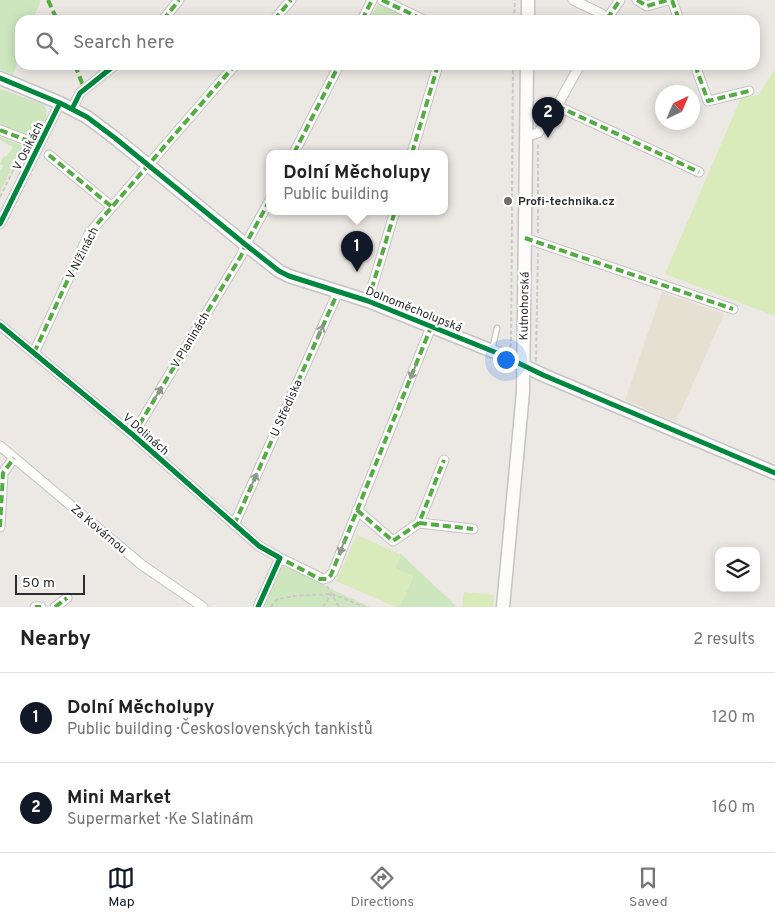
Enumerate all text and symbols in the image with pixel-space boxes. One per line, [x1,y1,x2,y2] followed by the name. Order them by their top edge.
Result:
[15,15,760,70] search box
[33,29,61,57] icon: search
[73,31,175,55] text: Search here
[655,85,700,130] north arrow
[532,97,564,138] pin: 2
[10,119,48,174] street label: V Osikách
[266,150,448,215] popup
[283,161,431,185] text: Dolní Měcholupy
[283,185,389,205] text: Public building
[518,194,615,210] place label: Profi-technika.cz
[502,195,514,207] marker: Profi-technika.cz
[63,225,103,282] street label: V Nížinách
[341,231,373,272] pin: 1
[516,272,534,341] street label: Kutnohorská
[363,283,464,337] street label: Dolnoměcholupská
[168,309,214,372] street label: V Planinách
[315,325,325,340] one-way arrow
[493,347,519,373] your location
[408,364,417,379] one-way arrow
[267,377,307,440] street label: U Střediska
[153,387,163,401] one-way arrow
[119,410,172,459] street label: V Dolinách
[250,473,260,488] one-way arrow
[67,502,130,558] street label: Za Kovárnou
[337,539,347,554] one-way arrow
[715,547,760,592] map controls
[715,547,760,592] button: layers
[15,572,85,595] scale bar
[22,575,55,592] text: 50 m
[20,626,91,653] text: Nearby
[693,630,755,650] text: 2 results
[67,696,215,720] text: Dolní Měcholupy
[33,708,39,728] text: 1
[712,708,755,728] text: 120 m
[67,720,373,740] text: Public building · Československých tankistů
[67,786,171,810] text: Mini Market
[31,798,41,818] text: 2
[712,798,755,818] text: 160 m
[67,810,254,830] text: Supermarket · Ke Slatinám
[107,864,135,911] tab: Map
[350,864,414,911] tab: Directions
[629,864,668,911] tab: Saved

